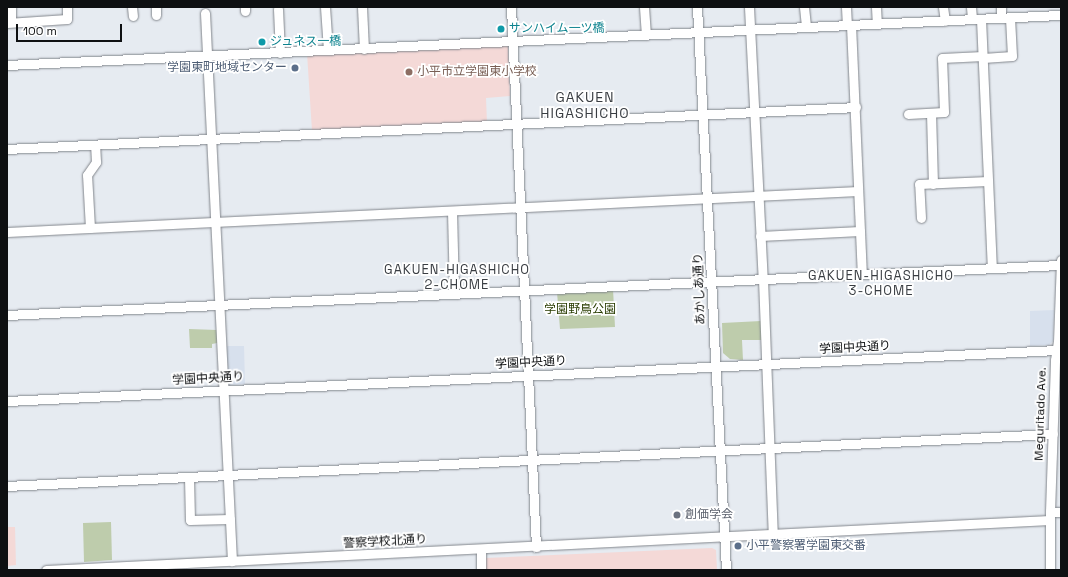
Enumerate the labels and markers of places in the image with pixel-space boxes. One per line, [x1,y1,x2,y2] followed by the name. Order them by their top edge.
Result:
[509,22,605,36] place label: サンハイム一ツ橋
[496,24,506,34] marker: サンハイム一ツ橋
[270,35,342,49] place label: ジュネス一橋
[257,37,267,47] marker: ジュネス一橋
[167,61,287,75] place label: 学園東町地域センター
[290,63,300,73] marker: 学園東町地域センター
[417,65,537,79] place label: 小平市立学園東小学校
[404,67,414,77] marker: 小平市立学園東小学校
[685,508,733,522] place label: 創価学会
[672,510,682,520] marker: 創価学会
[746,539,866,553] place label: 小平警察署学園東交番
[733,541,743,551] marker: 小平警察署学園東交番

